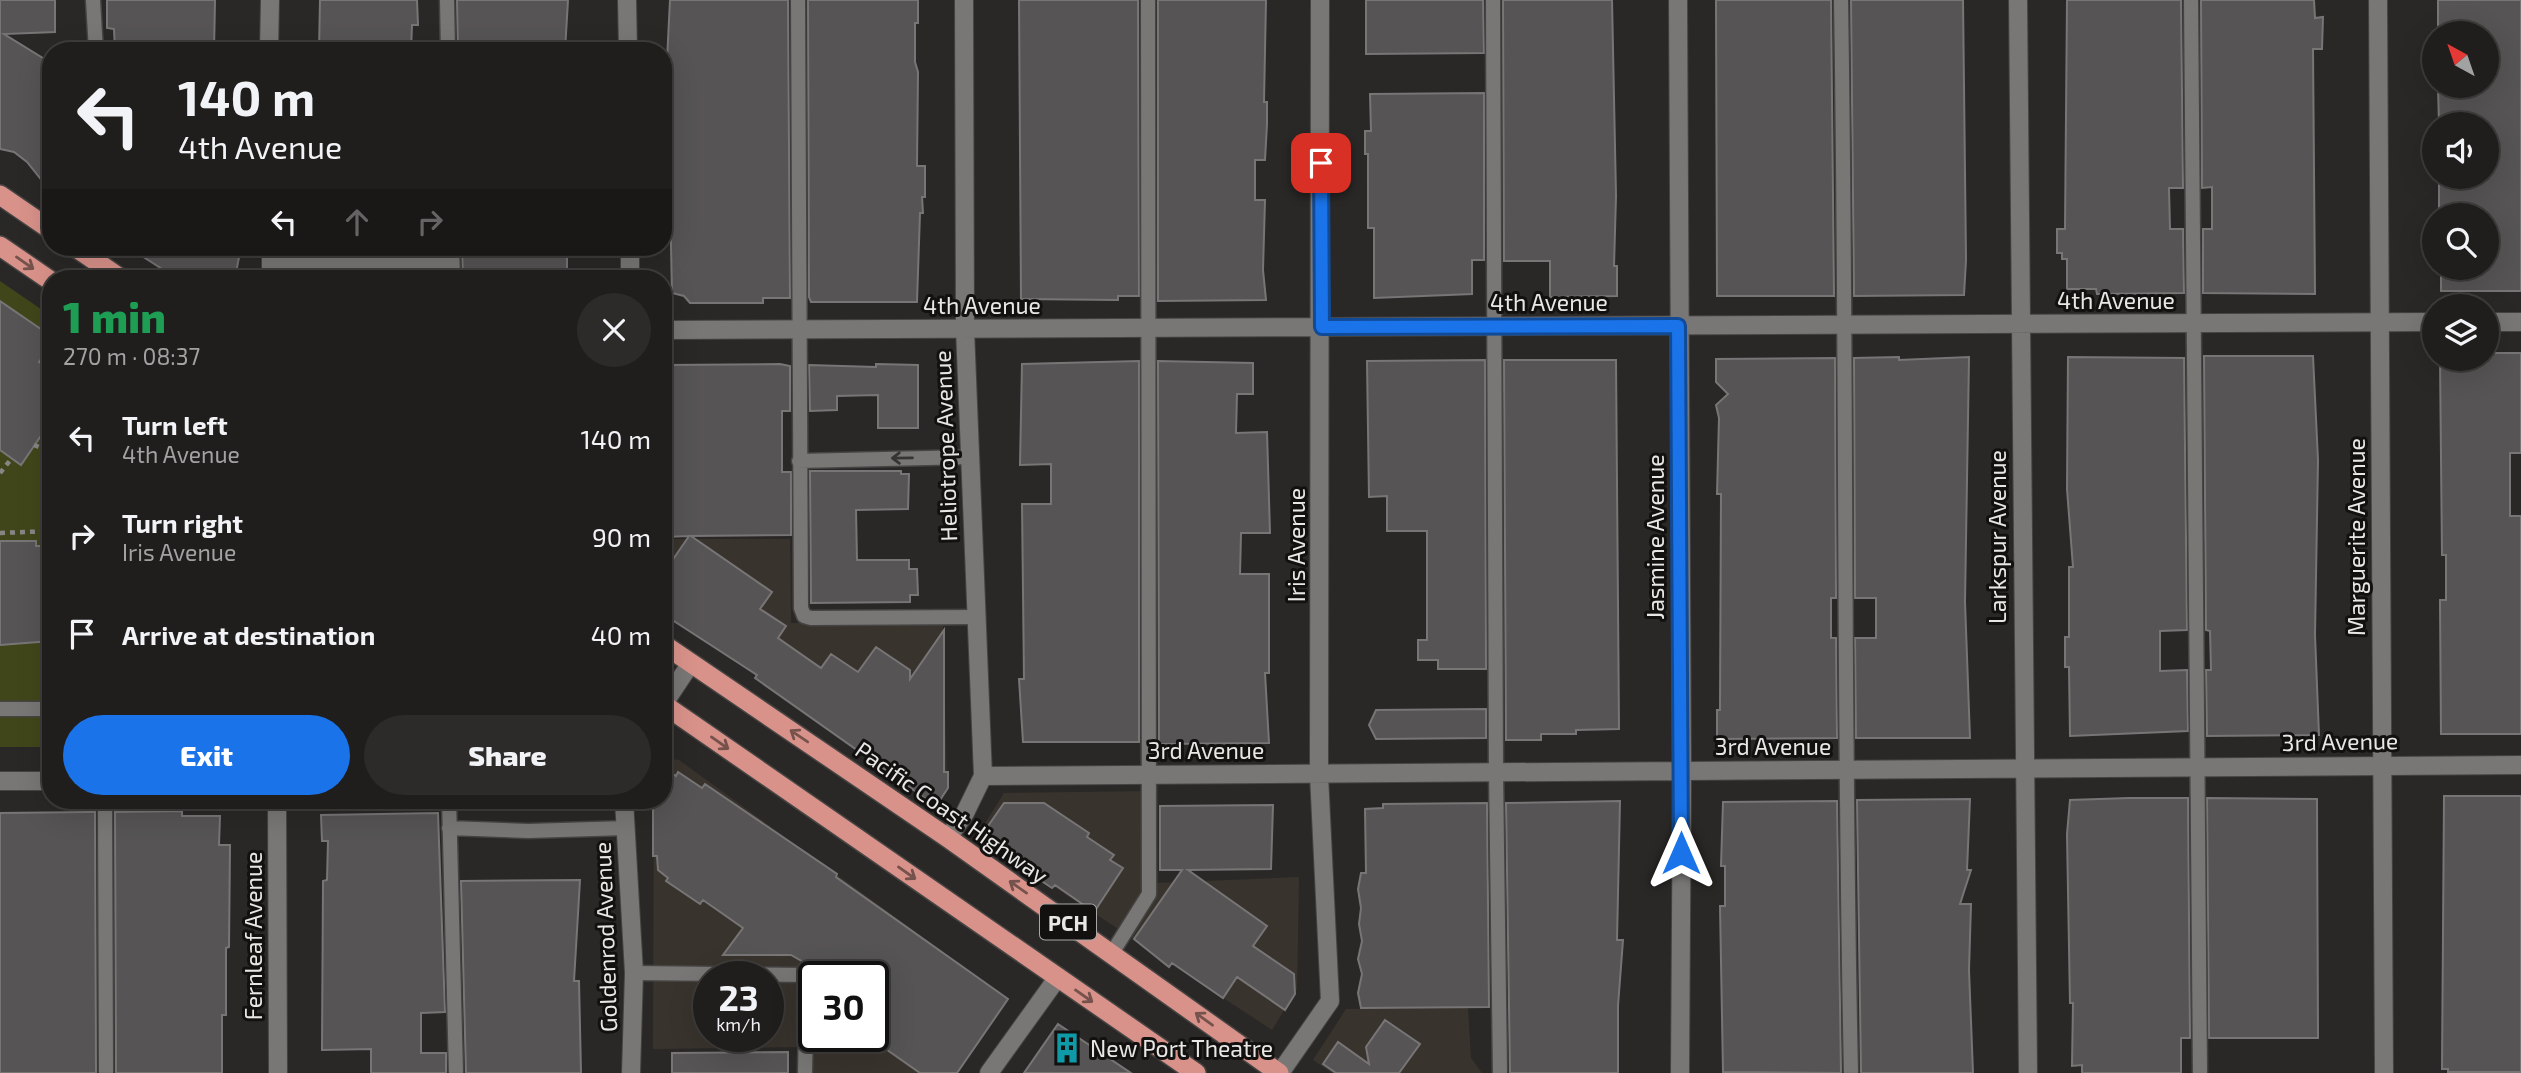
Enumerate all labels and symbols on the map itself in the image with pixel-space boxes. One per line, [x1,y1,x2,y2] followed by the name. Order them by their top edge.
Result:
[2422,21,2499,98] north arrow
[1291,133,1351,193] pin
[15,256,34,270] one-way arrow
[2057,286,2175,314] street label: 4th Avenue
[1490,288,1608,316] street label: 4th Avenue
[923,291,1041,319] street label: 4th Avenue
[928,350,962,542] street label: Heliotrope Avenue
[2342,438,2370,636] street label: Marguerite Avenue
[1983,450,2011,624] street label: Larkspur Avenue
[891,452,914,465] one-way arrow
[1641,454,1669,620] street label: Jasmine Avenue
[1282,488,1310,602] street label: Iris Avenue
[2281,726,2399,756] street label: 3rd Avenue
[789,729,809,743] one-way arrow
[1715,732,1831,760] street label: 3rd Avenue
[850,735,1054,889] street label: Pacific Coast Highway
[710,736,729,750] one-way arrow
[1148,736,1264,764] street label: 3rd Avenue
[1644,816,1718,890] position arrow
[588,842,622,1032] street label: Goldenrod Avenue
[239,852,267,1020] street label: Fernleaf Avenue
[897,866,916,880] one-way arrow
[1009,880,1029,894] one-way arrow
[1040,904,1096,940] road number: PCH
[798,961,889,1052] speed limit sign: 30
[1074,989,1094,1003] one-way arrow
[1195,1012,1214,1026] one-way arrow
[1050,1031,1084,1065] building icon: New Port Theatre
[1090,1034,1273,1062] place label: New Port Theatre

